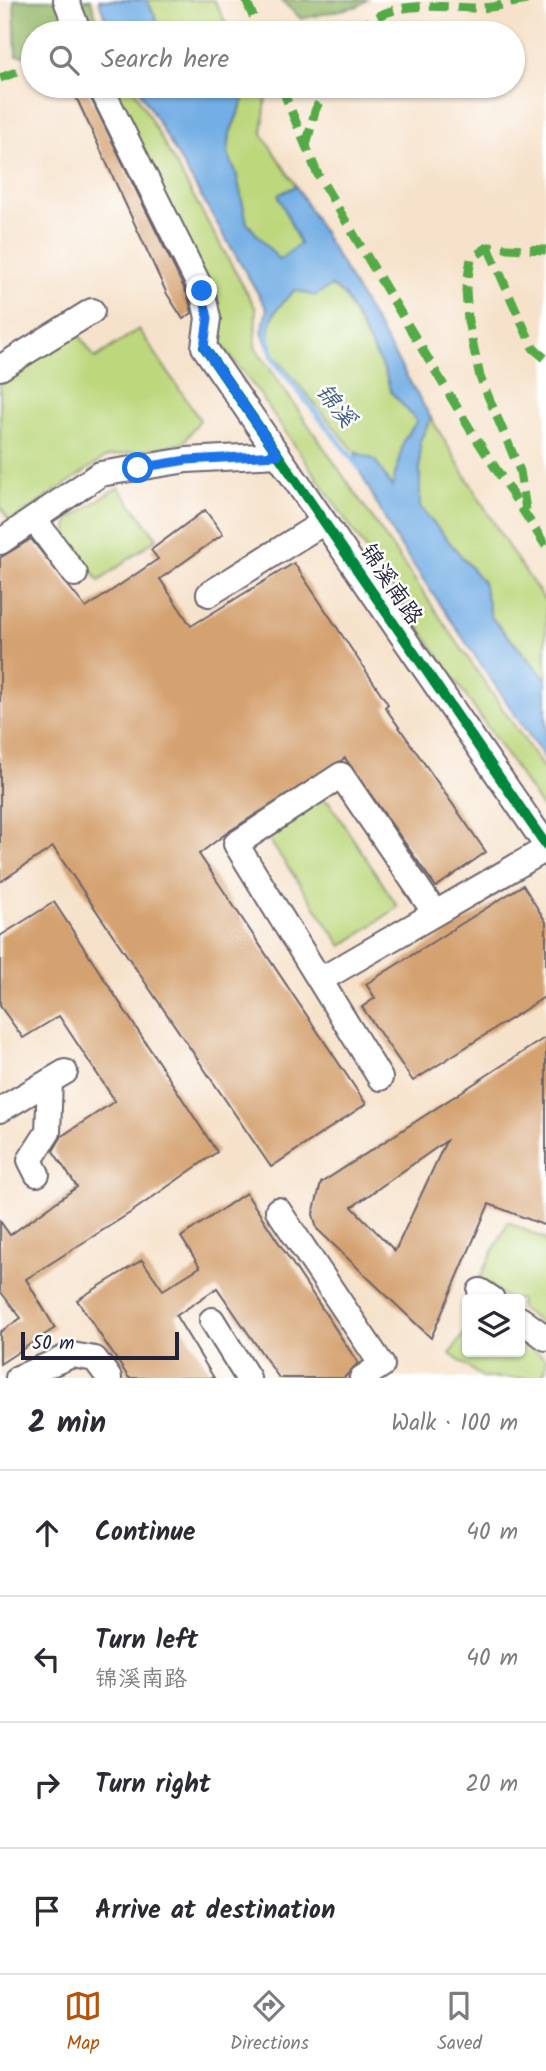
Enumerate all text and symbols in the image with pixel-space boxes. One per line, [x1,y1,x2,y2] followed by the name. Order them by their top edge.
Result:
[21,21,525,98] search box
[101,39,229,81] text: Search here
[45,41,83,79] icon: search
[186,275,217,306] route end
[305,375,366,438] water label: 锦溪
[122,452,153,483] route start
[350,537,431,633] street label: 锦溪南路
[462,1294,525,1357] map controls
[462,1294,525,1357] button: layers
[21,1329,178,1361] scale bar
[32,1329,74,1359] text: 50 m
[28,1400,106,1448] text: 2 min
[391,1406,518,1442] text: Walk · 100 m
[95,1512,196,1554] text: Continue
[28,1514,66,1552] icon: ahead
[466,1515,518,1551] text: 40 m
[95,1620,198,1662] text: Turn left
[28,1640,66,1678] icon: left
[466,1641,518,1677] text: 40 m
[95,1662,187,1698] text: 锦溪南路
[95,1764,211,1806] text: Turn right
[28,1766,66,1804] icon: right
[466,1767,518,1803] text: 20 m
[95,1890,335,1932] text: Arrive at destination
[28,1892,66,1930] icon: arrive
[64,1987,102,2059] tab: Map
[230,1987,309,2059] tab: Directions
[437,1987,482,2059] tab: Saved

